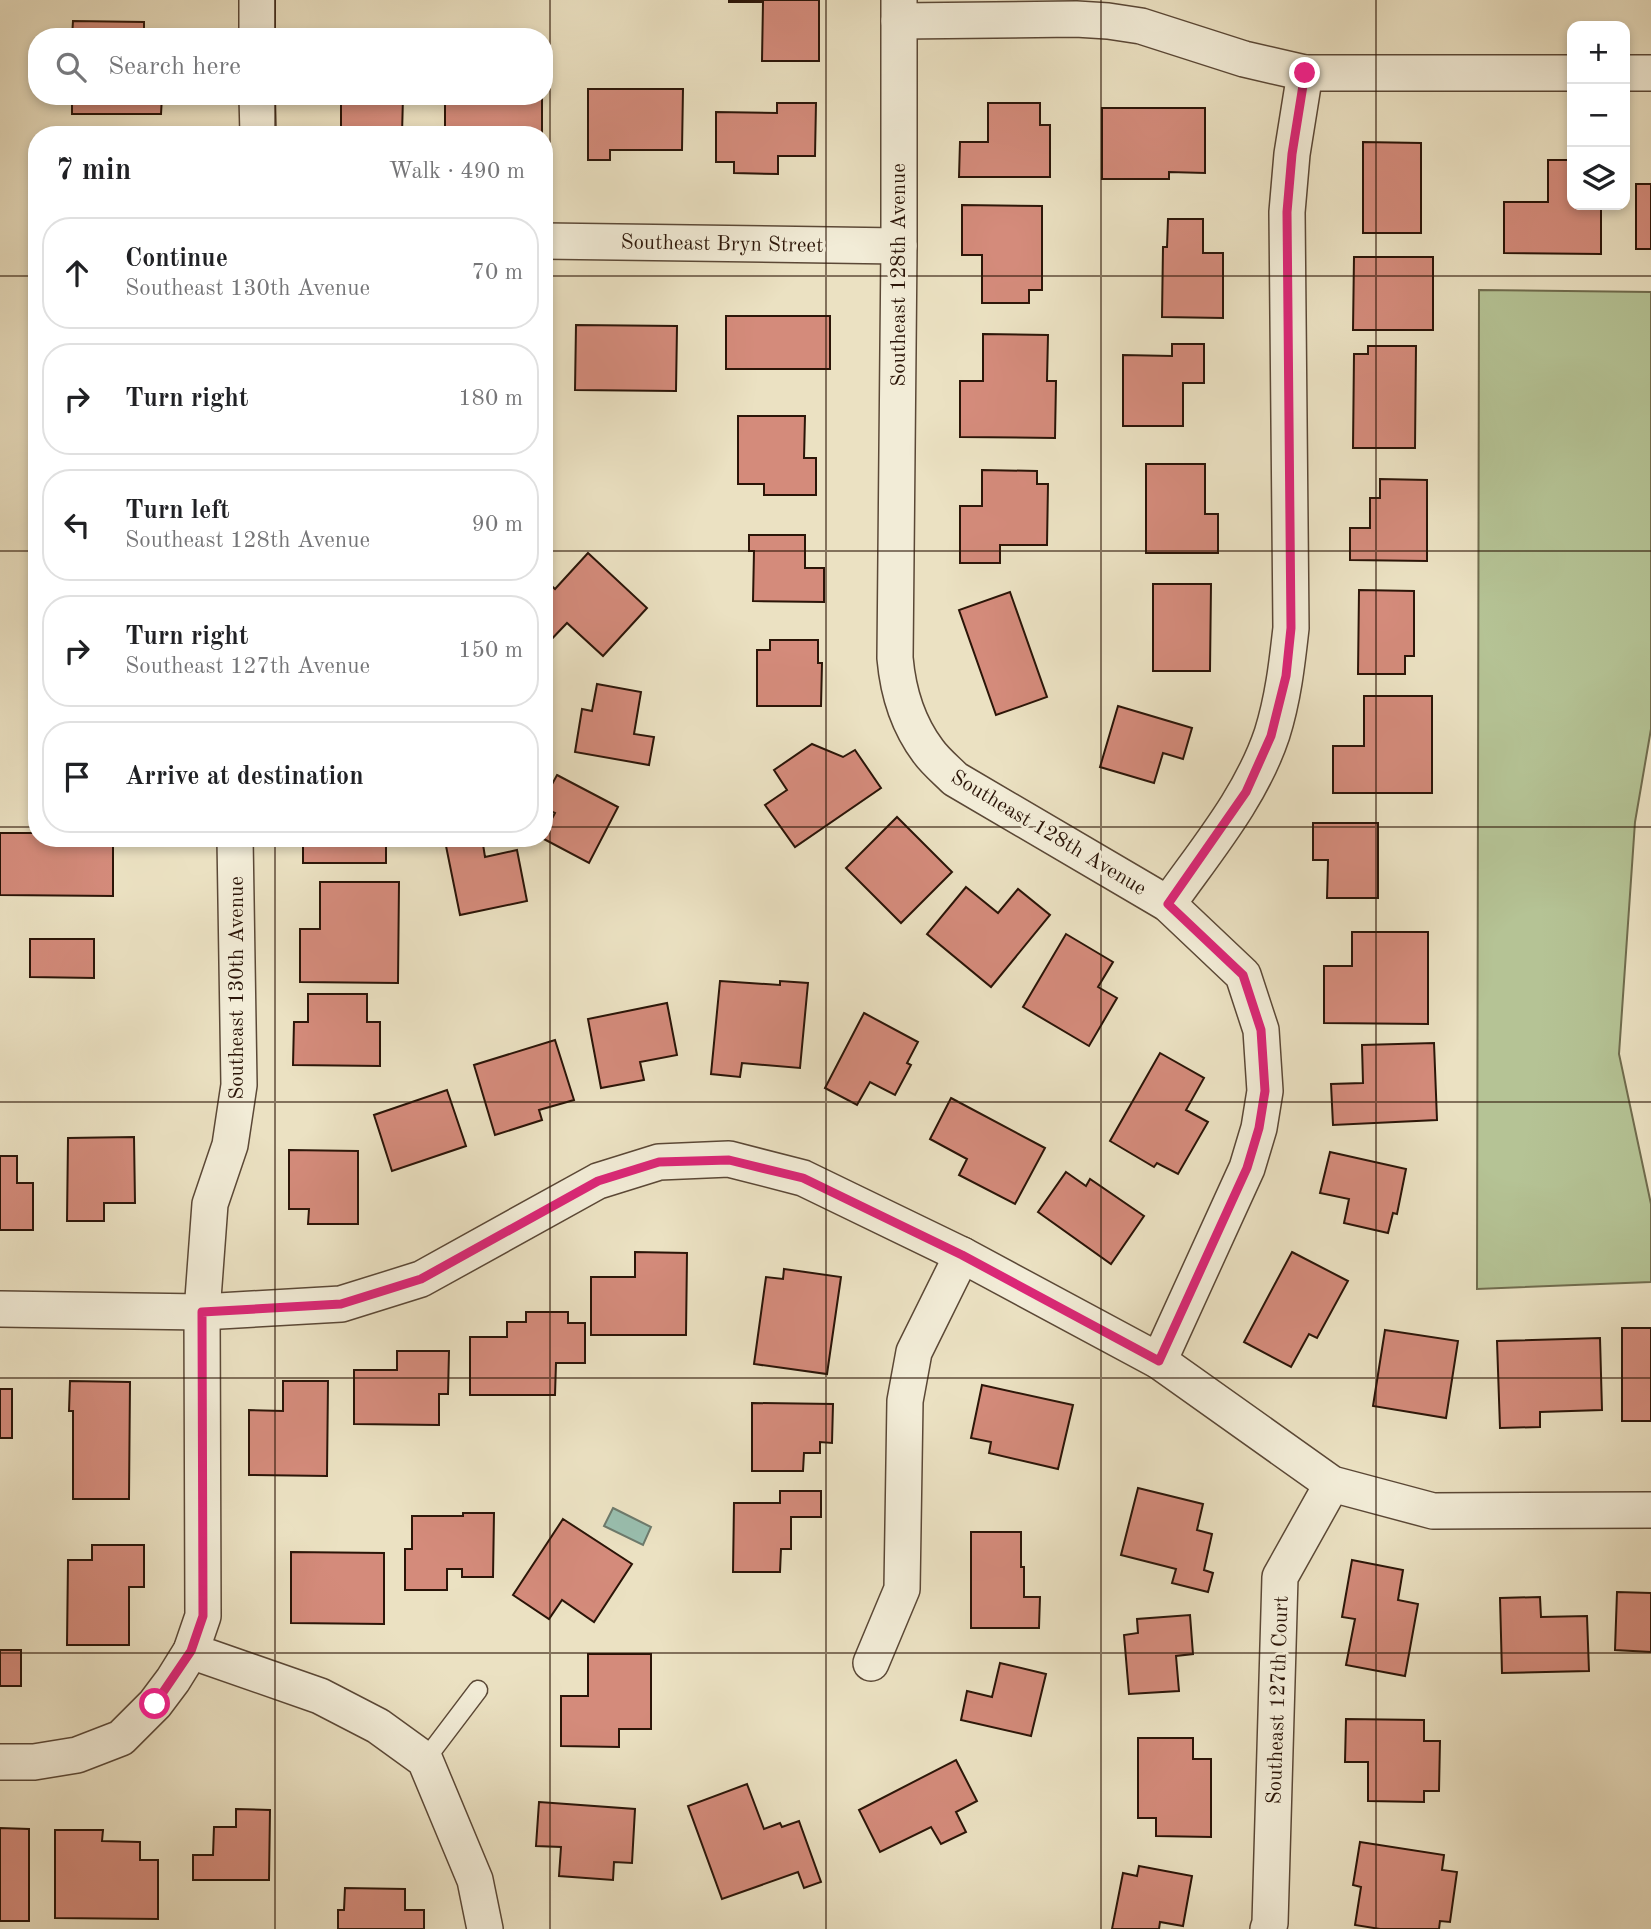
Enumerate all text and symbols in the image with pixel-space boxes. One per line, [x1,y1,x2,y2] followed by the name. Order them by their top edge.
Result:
[1567,21,1630,210] map controls
[1567,21,1630,84] button: +
[28,28,553,105] search box
[52,48,90,86] icon: search
[108,54,241,80] text: Search here
[1289,57,1320,88] route end
[1567,84,1630,147] button: −
[1567,147,1630,210] button: layers
[56,156,131,186] text: 7 min
[389,160,525,183] text: Walk · 490 m
[889,163,910,387] street label: Southeast 128th Avenue
[620,232,824,257] street label: Southeast Bryn Street
[125,246,228,272] text: Continue
[58,254,96,292] icon: ahead
[472,261,523,284] text: 70 m
[125,277,370,300] text: Southeast 130th Avenue
[58,380,96,418] icon: right
[125,386,248,412] text: Turn right
[458,387,523,410] text: 180 m
[125,498,230,524] text: Turn left
[58,506,96,544] icon: left
[472,513,523,536] text: 90 m
[125,529,370,552] text: Southeast 128th Avenue
[125,624,248,650] text: Turn right
[58,632,96,670] icon: right
[458,639,523,662] text: 150 m
[125,655,370,678] text: Southeast 127th Avenue
[58,758,96,796] icon: arrive
[125,764,364,790] text: Arrive at destination
[947,767,1150,900] street label: Southeast 128th Avenue
[227,876,248,1100] street label: Southeast 130th Avenue
[1264,1595,1293,1805] street label: Southeast 127th Court
[139,1688,170,1719] route start

